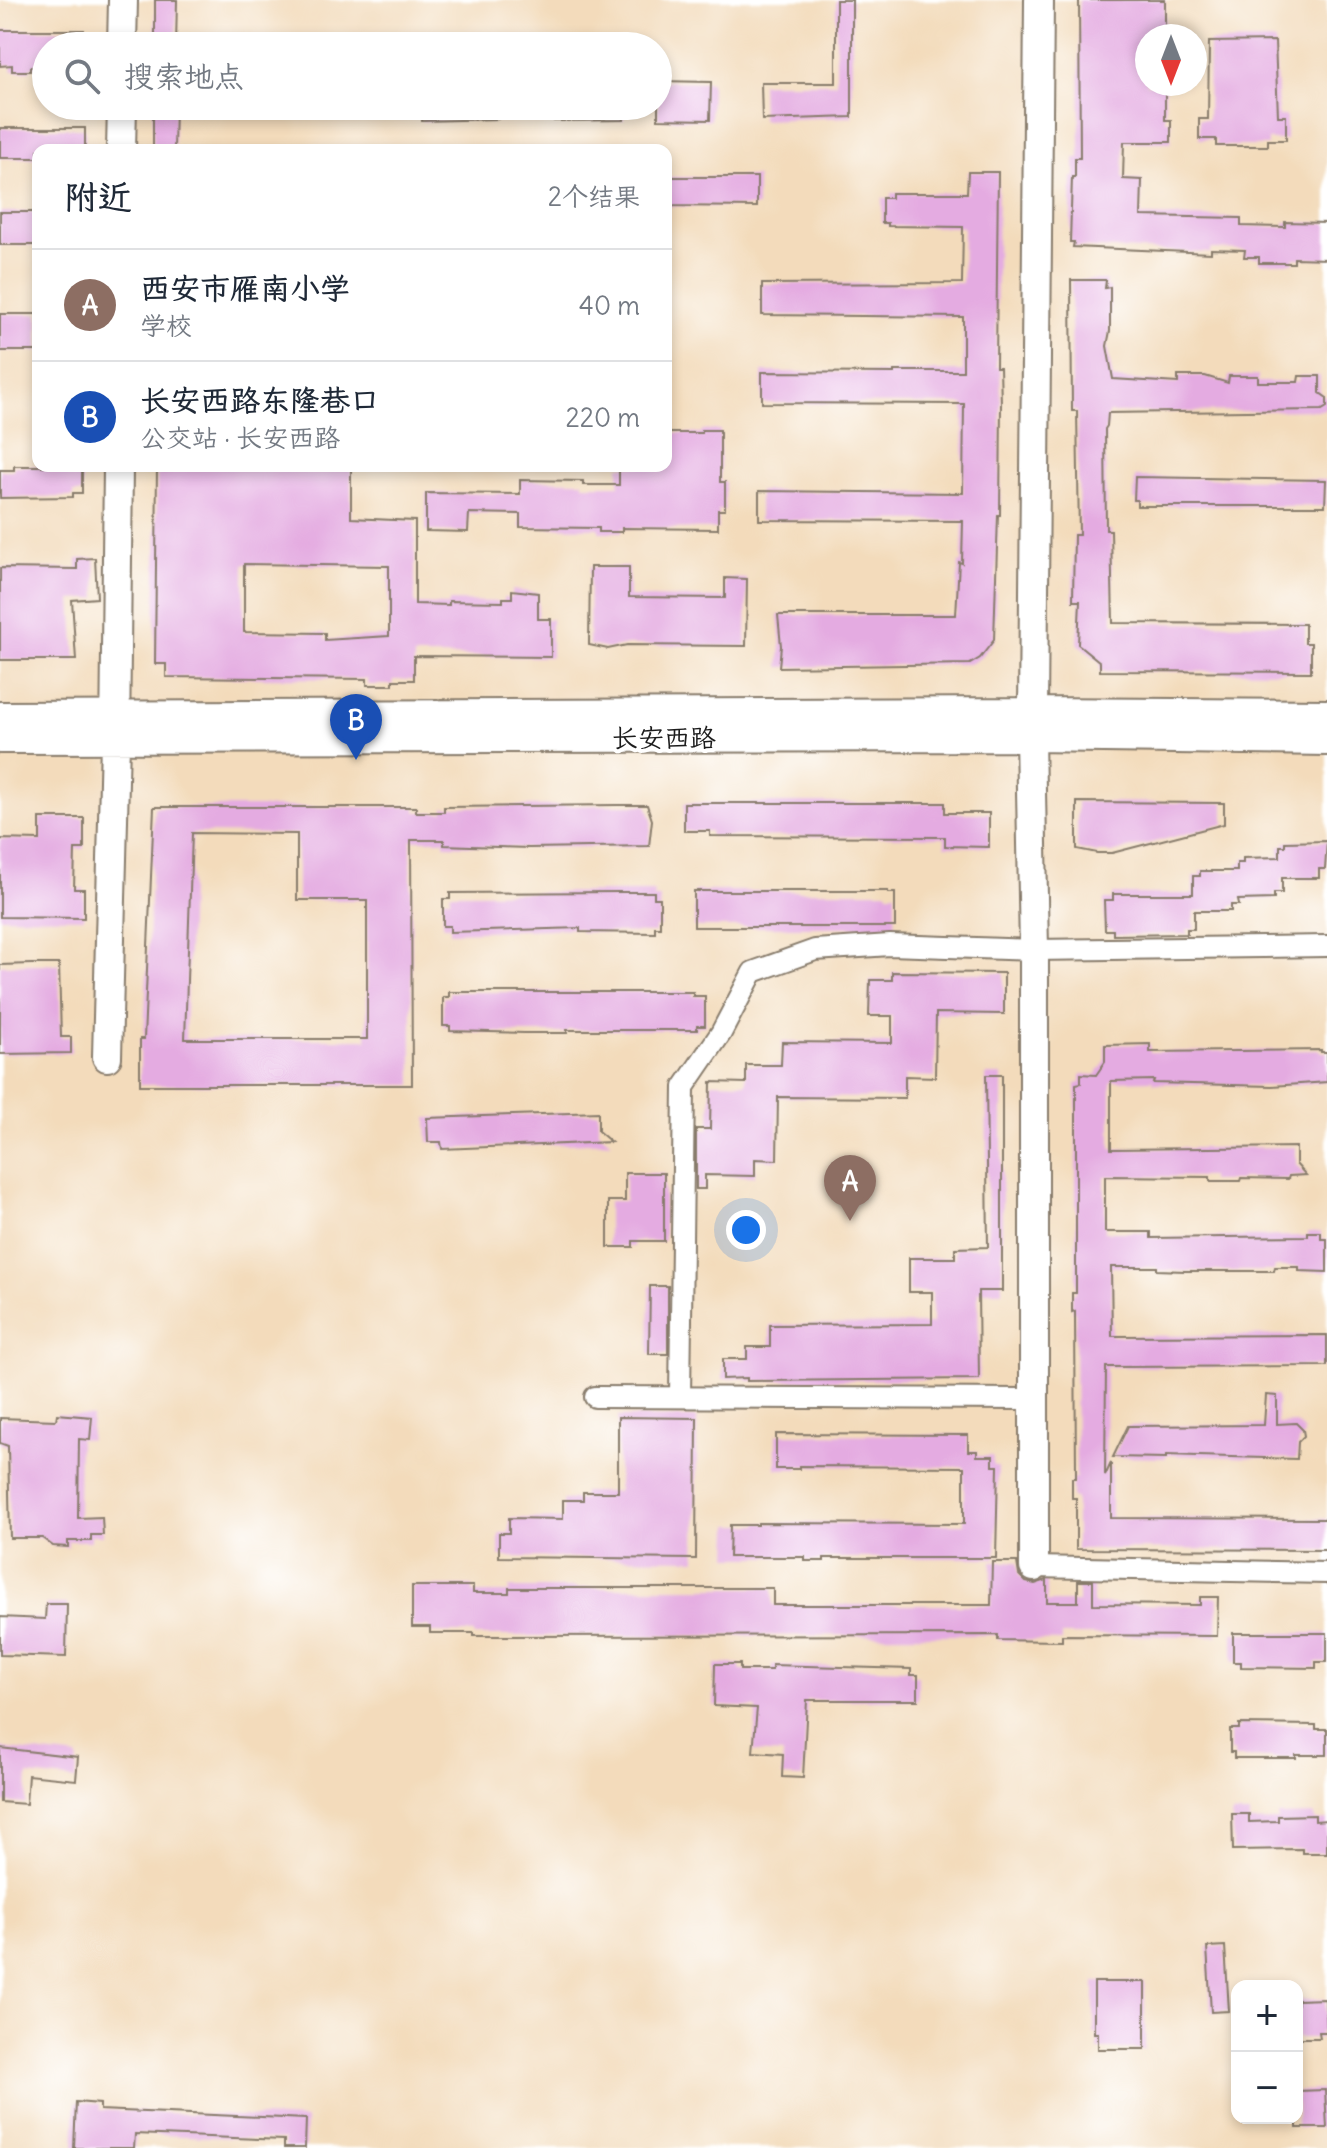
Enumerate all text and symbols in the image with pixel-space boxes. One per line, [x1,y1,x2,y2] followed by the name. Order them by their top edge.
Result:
[1135,24,1207,96] north arrow
[32,32,672,120] search box
[60,54,104,98] icon: search
[124,57,244,95] text: 搜索地点
[64,175,132,218] text: 附近
[548,180,640,213] text: 2个结果
[140,269,350,307] text: 西安市雁南小学
[82,289,98,322] text: A
[579,289,640,322] text: 40 m
[140,309,192,342] text: 学校
[140,381,380,419] text: 长安西路东隆巷口
[81,401,99,434] text: B
[565,401,640,434] text: 220 m
[140,421,340,454] text: 公交站 · 长安西路
[330,694,382,760] pin: B
[612,721,716,754] street label: 长安西路
[824,1155,876,1221] pin: A
[726,1210,766,1250] your location
[1231,1980,1303,2124] map controls
[1231,1980,1303,2052] button: +
[1231,2052,1303,2124] button: −

